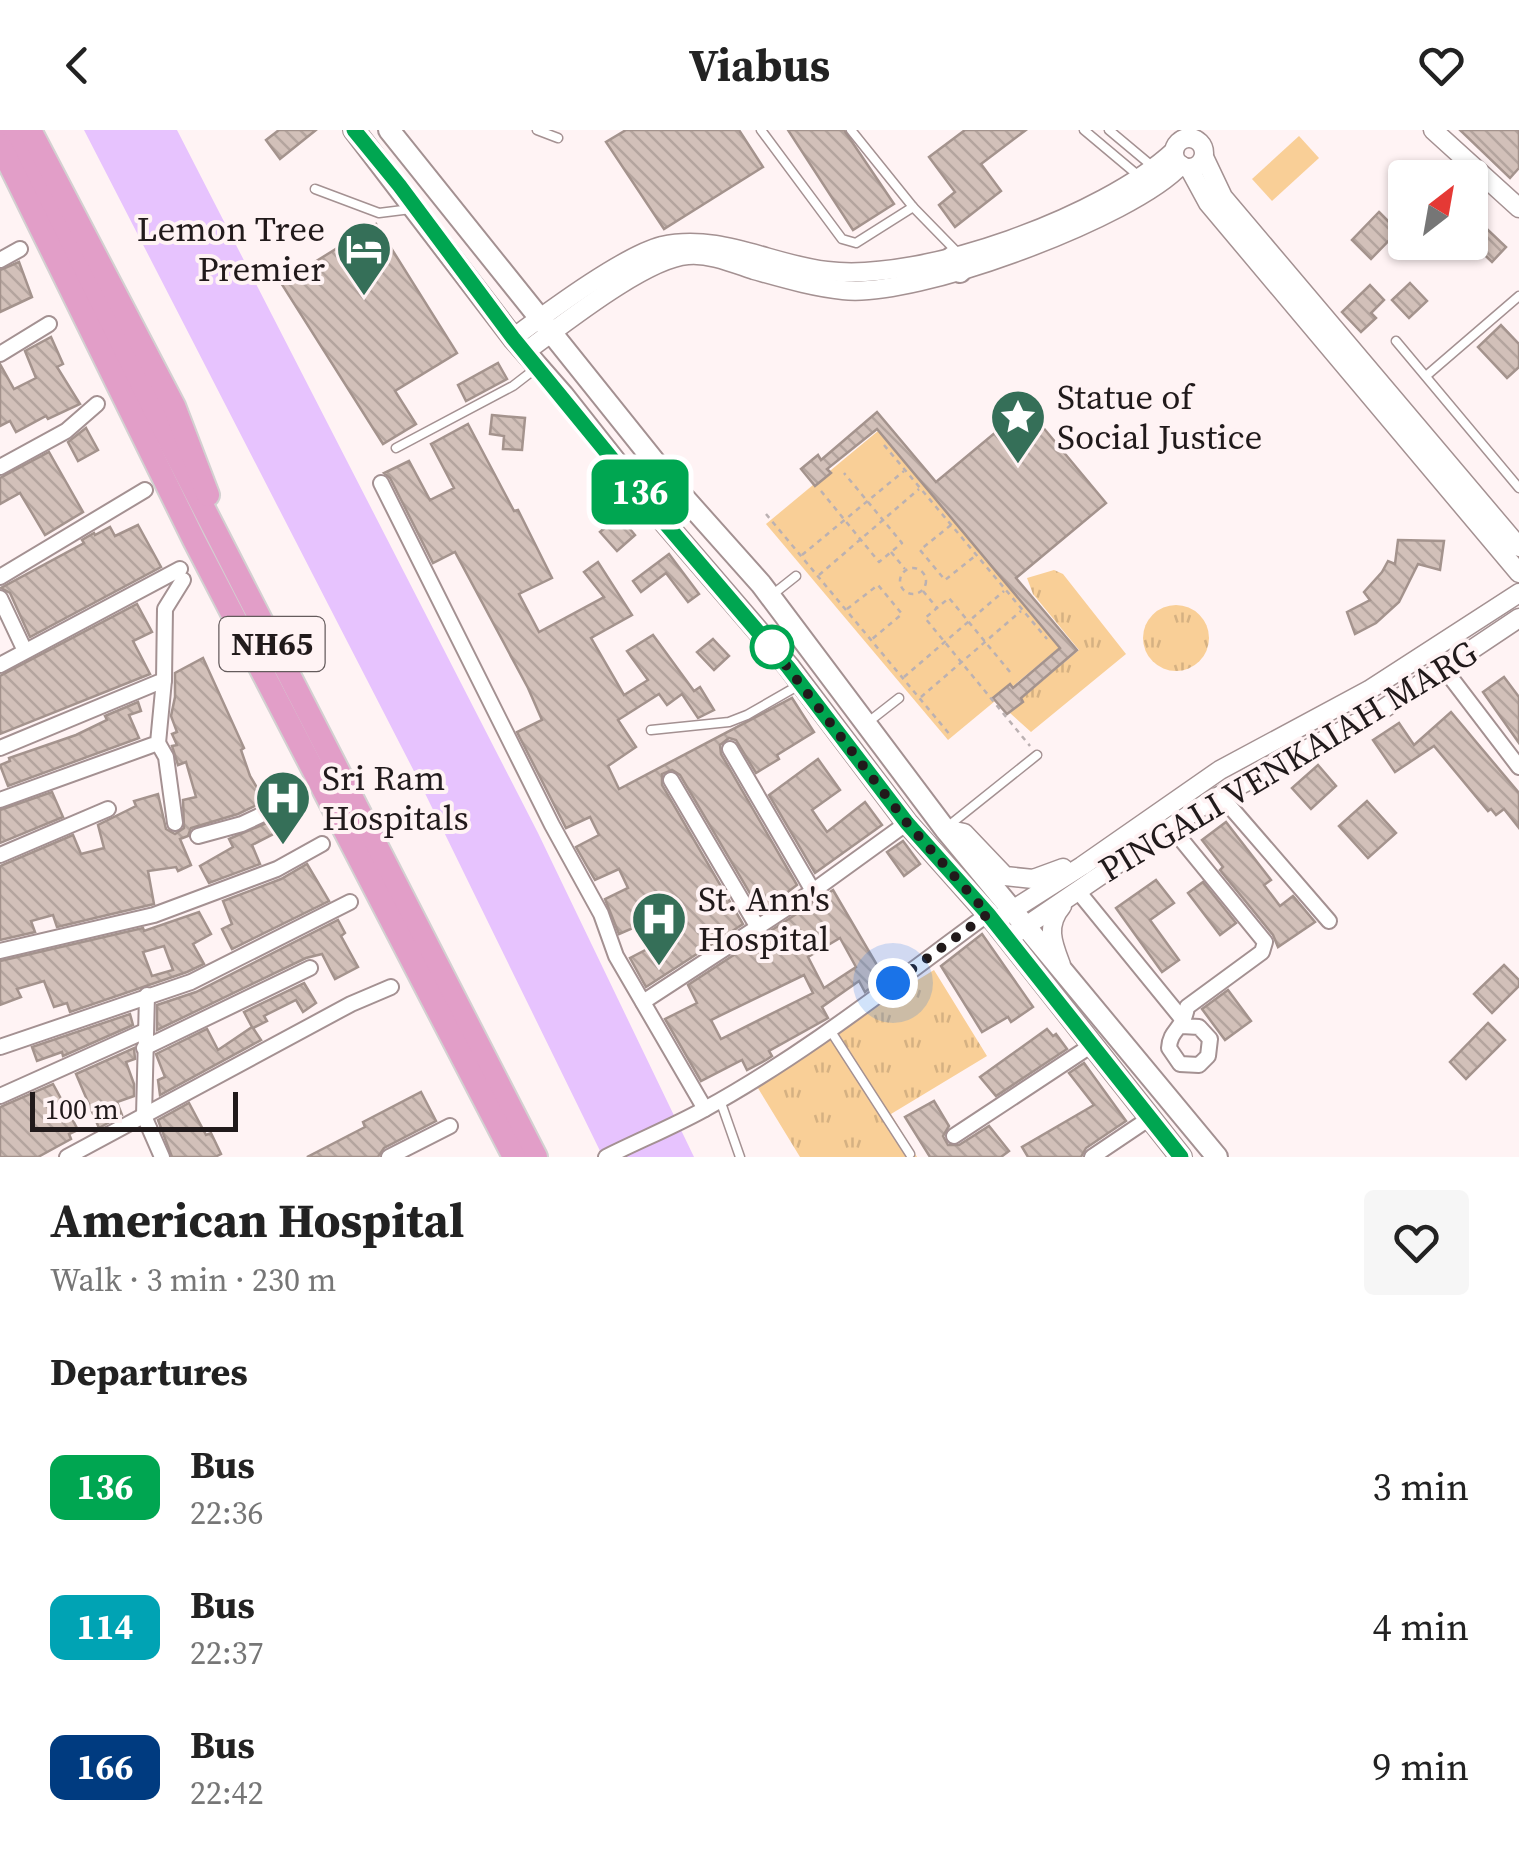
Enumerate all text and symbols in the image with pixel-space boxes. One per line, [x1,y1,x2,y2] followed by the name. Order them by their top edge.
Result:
[689,34,830,96] text: Viabus
[50,38,105,93] icon: back
[1414,38,1469,93] icon: heart
[1388,160,1488,260] north arrow
[1388,160,1488,260] map controls
[137,205,325,293] place label: Lemon Tree Premier
[334,219,394,298] hotel icon: Lemon Tree Premier
[1057,373,1262,461] place label: Statue of Social Justice
[988,387,1048,466] place icon: Statue of Social Justice
[582,460,698,524] line badge: 136
[612,468,668,516] text: 136
[220,617,324,671] road number: NH65
[751,626,793,668] unlabelled marker
[1090,629,1486,893] street label: PINGALI VENKAIAH MARG
[322,754,469,842] place label: Sri Ram Hospitals
[253,768,313,847] hospital icon: Sri Ram Hospitals
[698,875,830,963] place label: St. Ann's Hospital
[629,889,689,968] hospital icon: St. Ann's Hospital
[868,958,918,1008] your location
[30,1087,238,1131] scale bar
[45,1090,119,1128] text: 100 m
[50,1187,465,1253] text: American Hospital
[1364,1190,1469,1295] button: heart
[50,1258,336,1302] text: Walk · 3 min · 230 m
[50,1346,248,1398] text: Departures
[190,1439,255,1491] text: Bus
[1373,1461,1469,1513] text: 3 min
[77,1463,133,1511] text: 136
[190,1491,264,1535] text: 22:36
[190,1579,255,1631] text: Bus
[1373,1601,1469,1653] text: 4 min
[77,1603,133,1651] text: 114
[190,1631,264,1675] text: 22:37
[190,1719,255,1771] text: Bus
[1373,1741,1469,1793] text: 9 min
[77,1743,133,1791] text: 166
[190,1771,264,1815] text: 22:42

